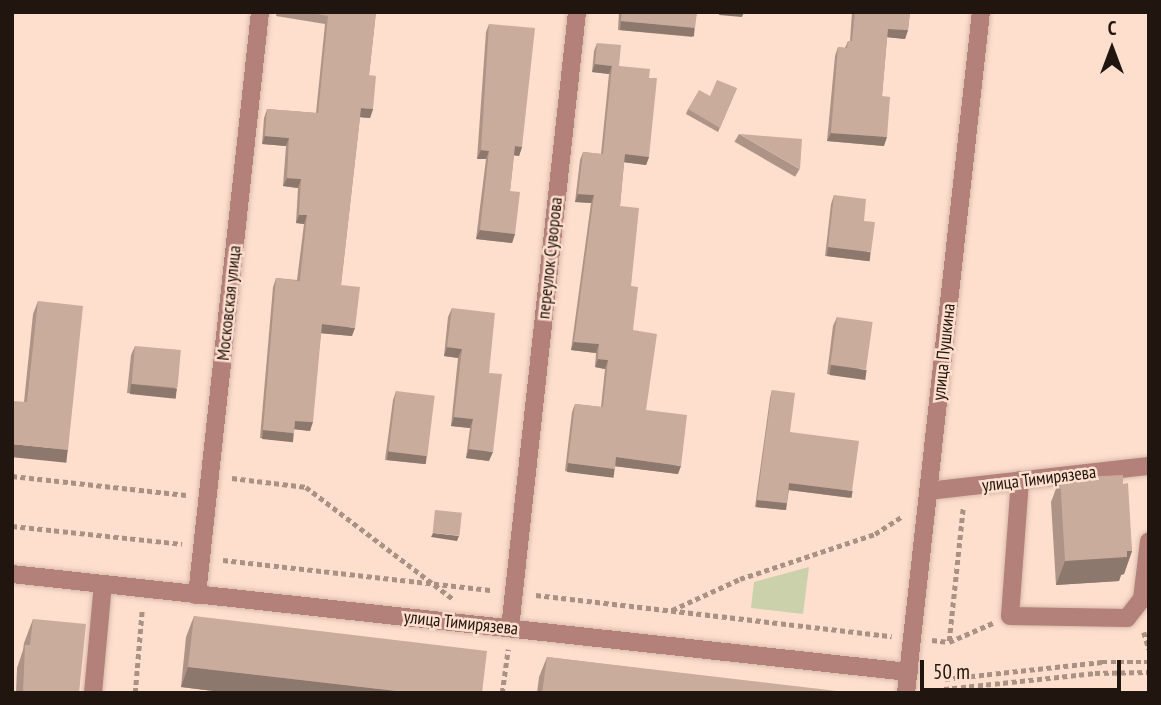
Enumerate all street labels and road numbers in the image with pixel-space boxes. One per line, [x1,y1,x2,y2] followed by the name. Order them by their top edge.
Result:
[533,196,567,320] street label: переулок Суворова
[212,244,246,362] street label: Московская улица
[928,302,960,402] street label: улица Пушкина
[980,461,1098,497] street label: улица Тимирязева
[403,606,519,640] street label: улица Тимирязева

